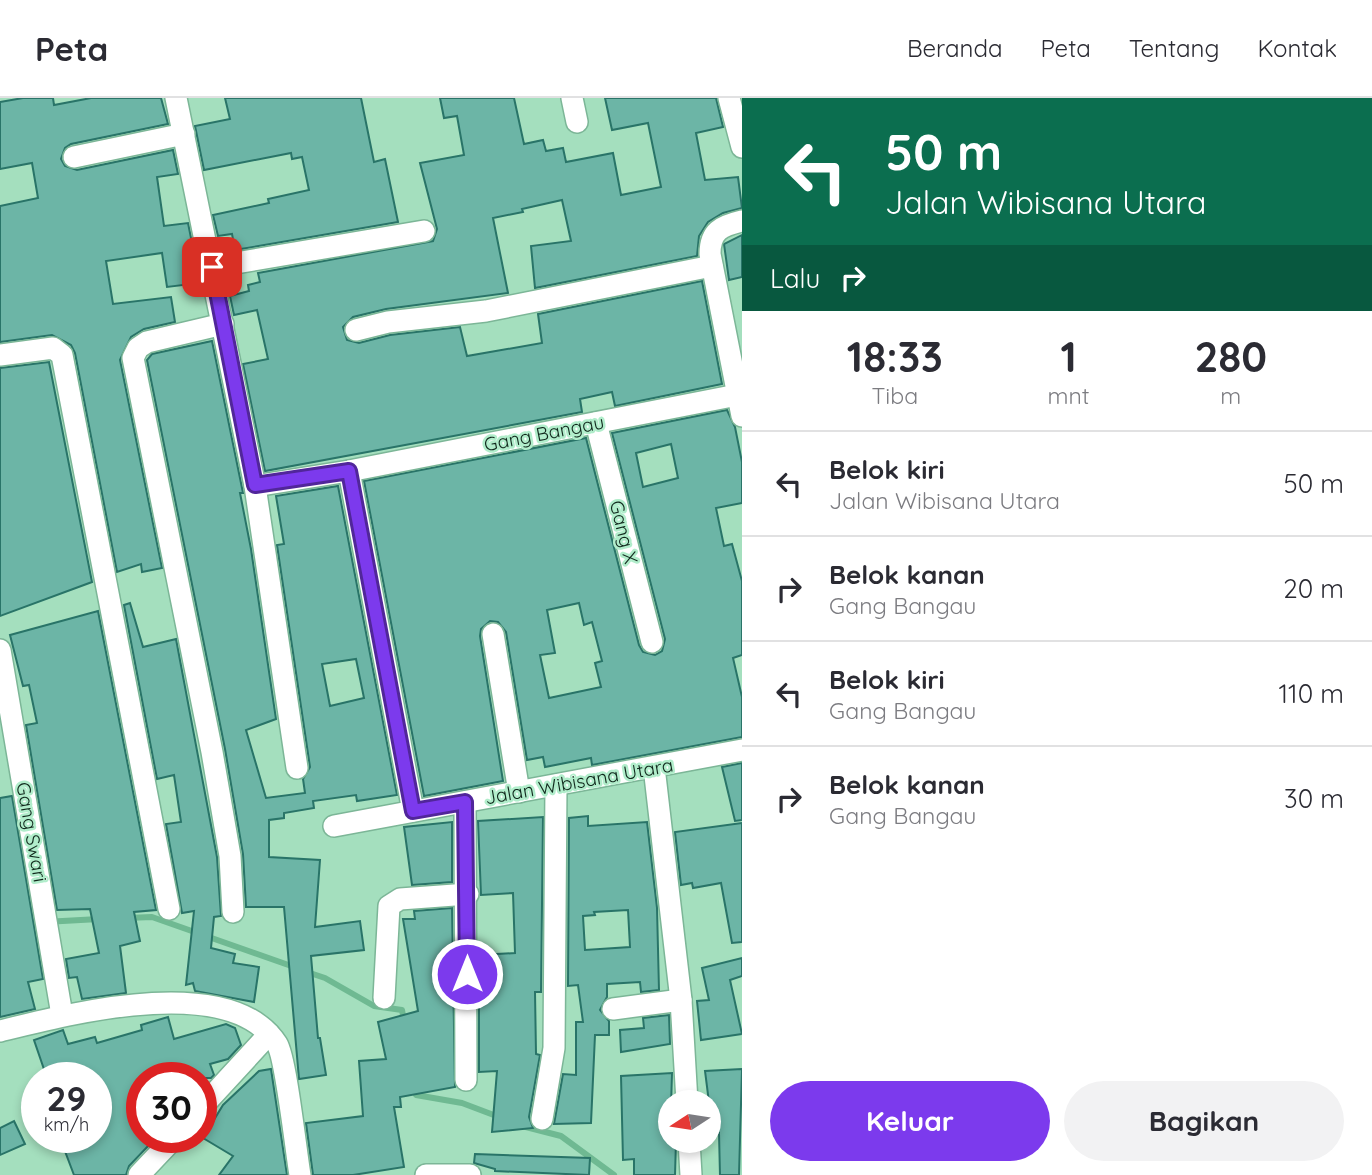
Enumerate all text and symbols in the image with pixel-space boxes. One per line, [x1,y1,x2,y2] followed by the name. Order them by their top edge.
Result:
[35,28,108,69] text: Peta
[907,33,1003,63] text: Beranda
[1041,33,1091,63] text: Peta
[1129,33,1219,63] text: Tentang
[1257,33,1337,63] text: Kontak
[885,121,1002,182] text: 50 m
[770,126,861,217] icon: left
[885,182,1206,222] text: Jalan Wibisana Utara
[182,237,242,297] pin
[193,248,231,286] icon: arrive
[834,259,872,297] icon: right
[770,262,820,295] text: Lalu
[847,330,943,383] text: 18:33
[1060,330,1077,383] text: 1
[1194,330,1267,383] text: 280
[871,381,918,410] text: Tiba
[1048,381,1090,410] text: mnt
[1220,381,1241,410] text: m
[482,410,606,456] street label: Gang Bangau
[829,453,945,486] text: Belok kiri
[770,465,808,503] icon: left
[1284,467,1344,500] text: 50 m
[829,486,1060,515] text: Jalan Wibisana Utara
[605,498,643,566] street label: Gang X
[829,558,985,591] text: Belok kanan
[770,570,808,608] icon: right
[1283,572,1344,605] text: 20 m
[829,591,976,620] text: Gang Bangau
[829,663,945,696] text: Belok kiri
[770,675,808,713] icon: left
[1278,677,1344,710] text: 110 m
[829,696,976,725] text: Gang Bangau
[483,753,675,809] street label: Jalan Wibisana Utara
[829,768,985,801] text: Belok kanan
[11,780,53,884] street label: Gang Swari
[770,780,808,818] icon: right
[1284,782,1344,815] text: 30 m
[829,801,976,830] text: Gang Bangau
[430,937,504,1011] position arrow
[126,1062,217,1153] speed limit sign: 30
[47,1076,86,1120] text: 29
[770,1081,1050,1161] button: Keluar
[1064,1081,1344,1161] button: Bagikan
[658,1090,721,1153] north arrow
[658,1090,721,1153] map controls
[44,1113,89,1136] text: km/h

